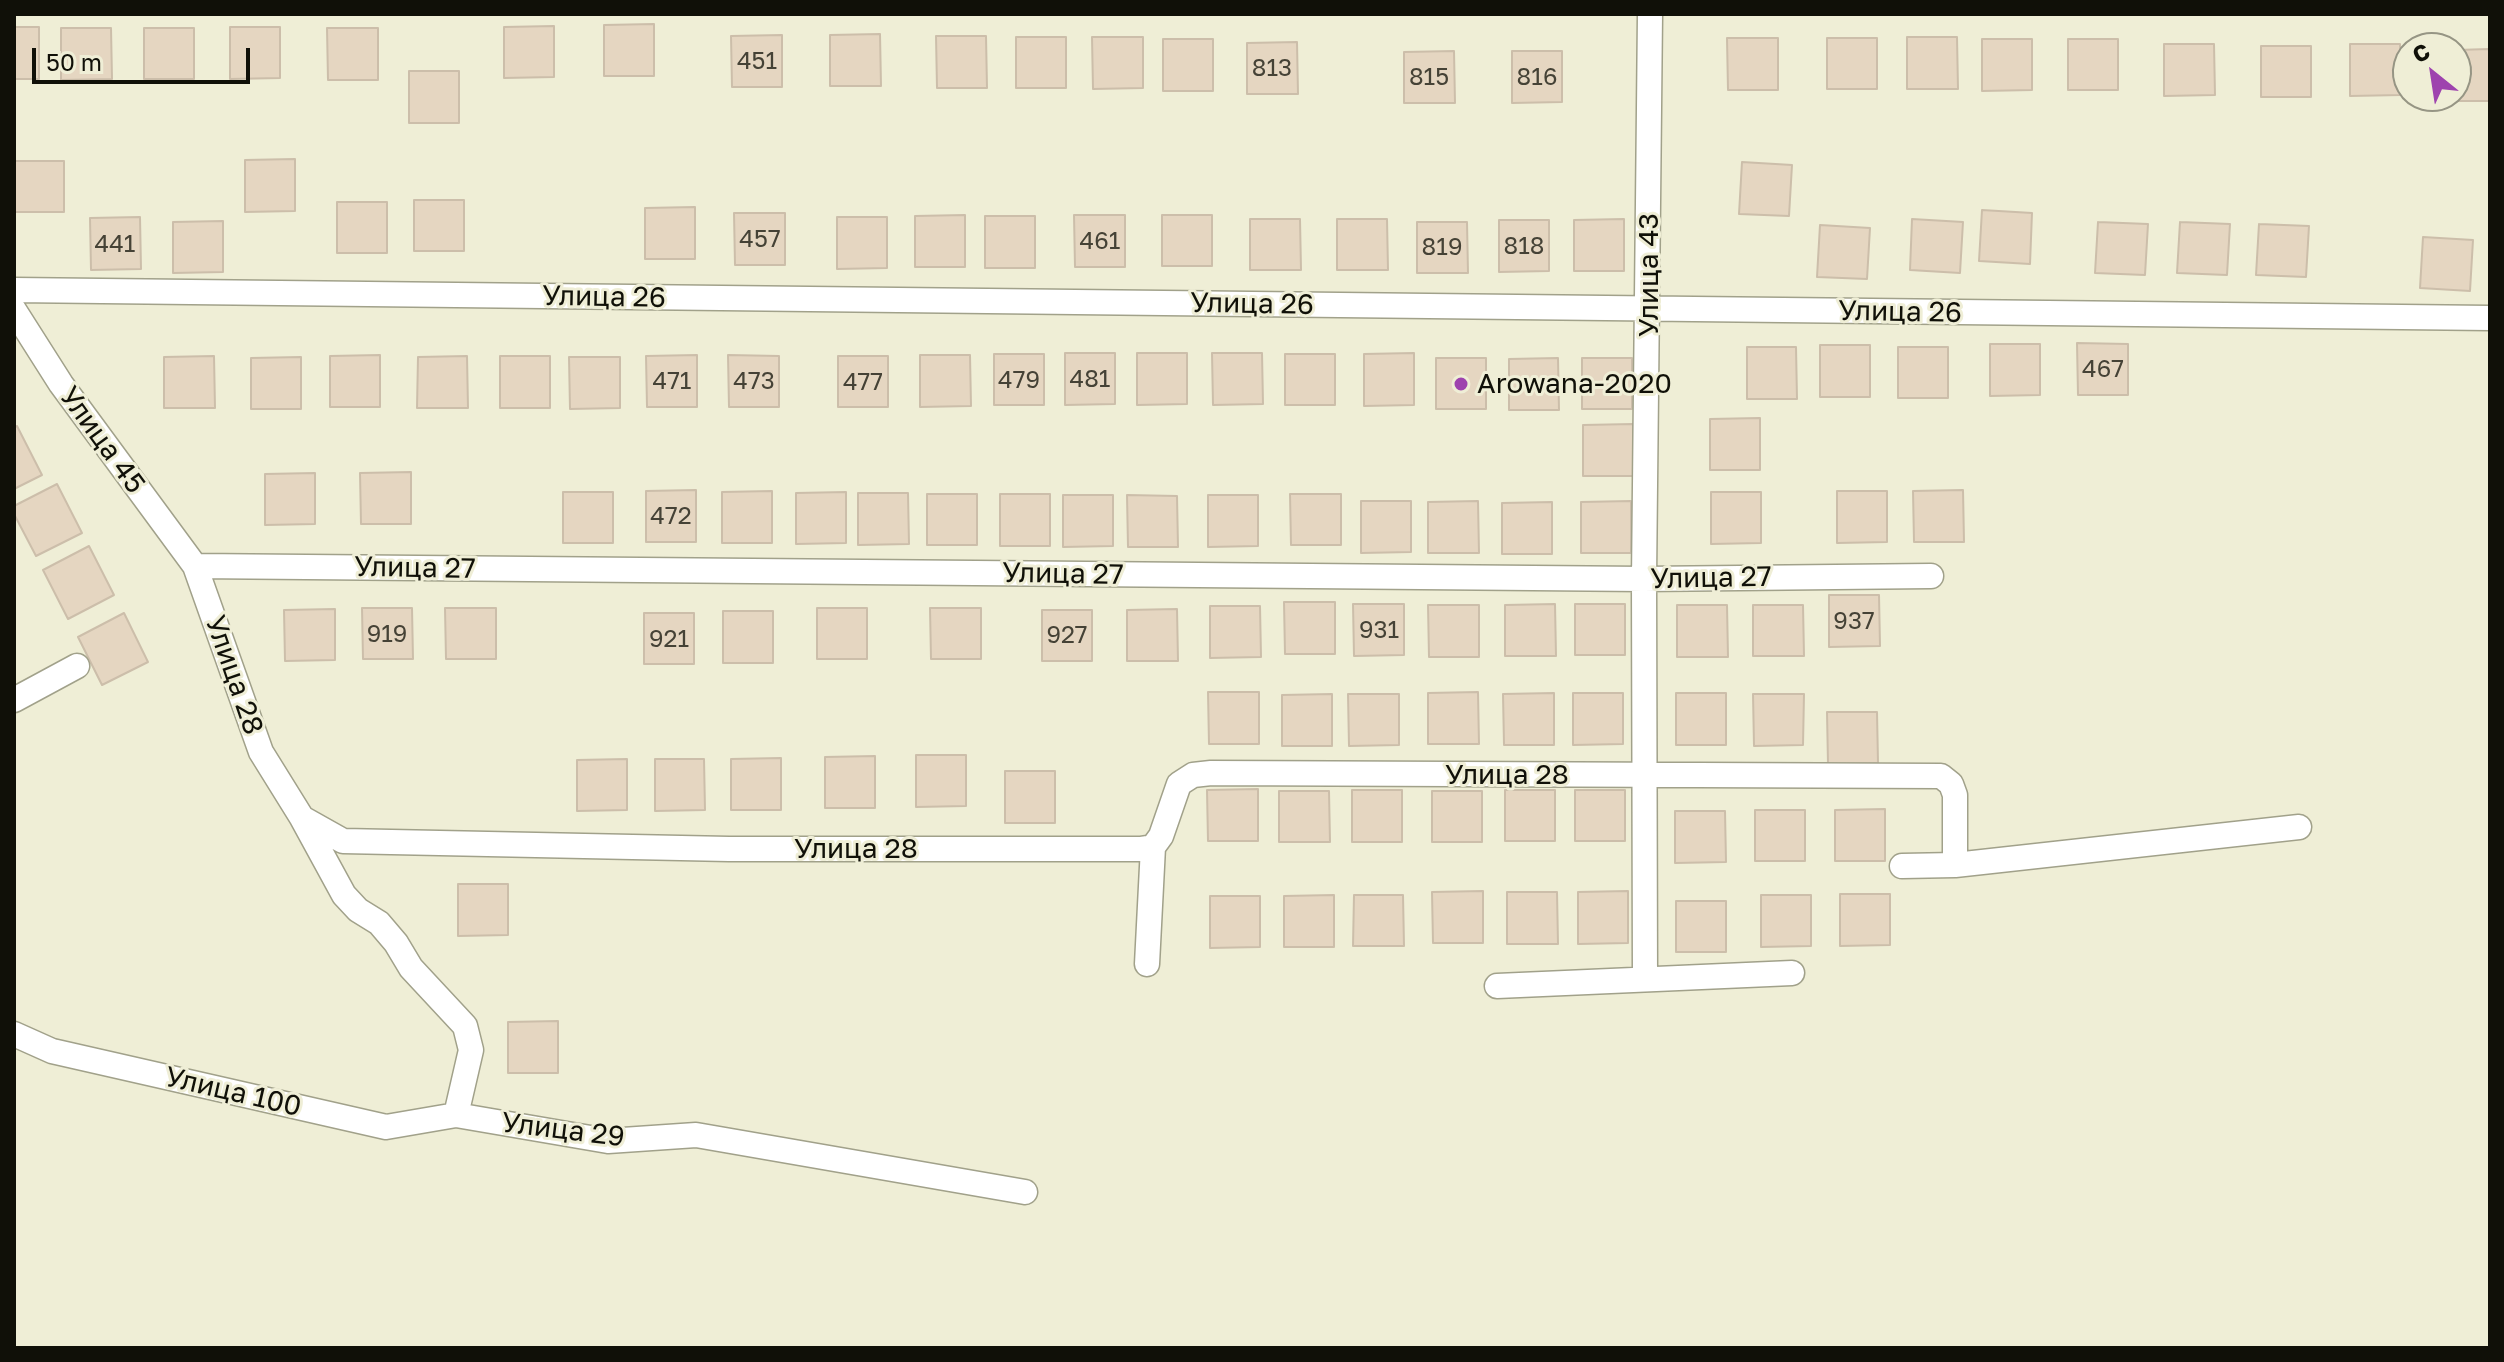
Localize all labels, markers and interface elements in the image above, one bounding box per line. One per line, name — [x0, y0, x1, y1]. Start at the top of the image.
scale bar — [36, 32, 254, 82]
north arrow — [2392, 32, 2472, 112]
text: С — [2407, 37, 2434, 68]
text: 50 m — [46, 47, 102, 76]
house number: 451 — [737, 47, 777, 75]
house number: 813 — [1252, 54, 1292, 82]
house number: 815 — [1409, 63, 1449, 91]
house number: 816 — [1517, 63, 1557, 91]
street label: Улица 43 — [1632, 213, 1666, 337]
house number: 457 — [739, 225, 781, 253]
house number: 461 — [1080, 227, 1120, 255]
house number: 441 — [95, 230, 135, 258]
house number: 818 — [1504, 232, 1544, 260]
house number: 819 — [1422, 233, 1462, 261]
street label: Улица 26 — [542, 279, 666, 315]
street label: Улица 26 — [1190, 286, 1314, 322]
street label: Улица 26 — [1838, 294, 1962, 330]
house number: 467 — [2082, 355, 2124, 383]
house number: 481 — [1070, 365, 1110, 393]
house number: 479 — [998, 366, 1040, 394]
house number: 471 — [653, 367, 691, 395]
house number: 473 — [733, 367, 775, 395]
place label: Arowana-2020 — [1477, 367, 1672, 401]
house number: 477 — [843, 368, 883, 396]
marker: Arowana-2020 — [1452, 375, 1470, 393]
street label: Улица 45 — [52, 380, 152, 500]
house number: 472 — [650, 502, 692, 530]
street label: Улица 27 — [354, 550, 476, 586]
street label: Улица 27 — [1002, 556, 1124, 592]
street label: Улица 27 — [1650, 560, 1772, 596]
house number: 937 — [1833, 607, 1875, 635]
street label: Улица 28 — [198, 611, 270, 739]
house number: 931 — [1359, 616, 1399, 644]
house number: 919 — [367, 620, 407, 648]
house number: 927 — [1046, 621, 1088, 649]
house number: 921 — [649, 625, 689, 653]
street label: Улица 28 — [1445, 758, 1569, 792]
street label: Улица 28 — [794, 832, 918, 866]
street label: Улица 100 — [162, 1060, 304, 1124]
street label: Улица 29 — [500, 1106, 626, 1154]

